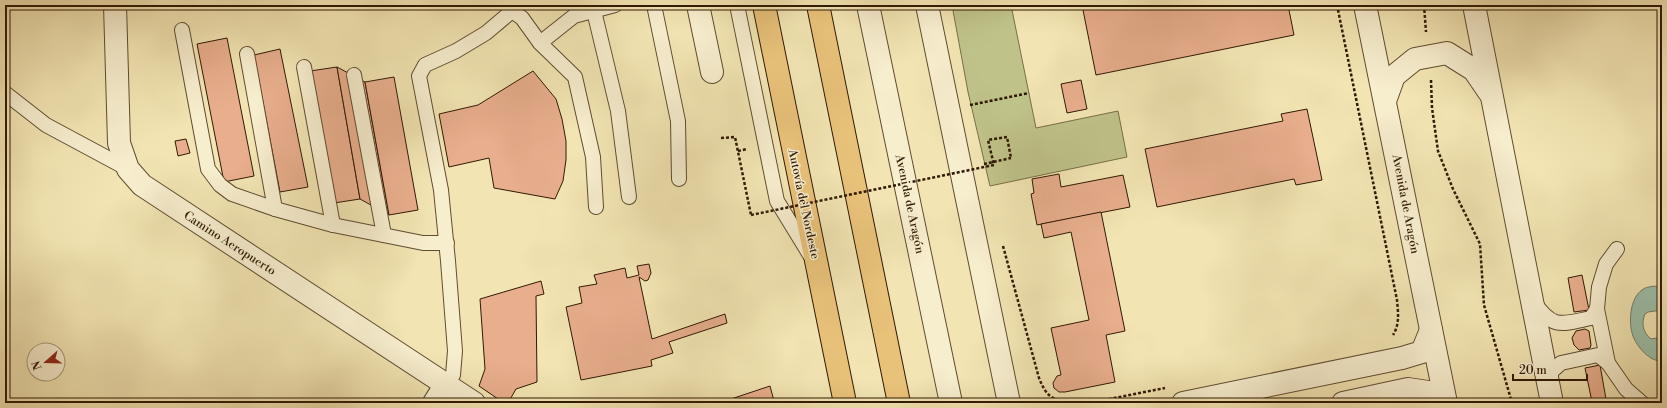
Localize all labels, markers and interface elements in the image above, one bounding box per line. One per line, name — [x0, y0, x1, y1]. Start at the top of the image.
street label: Autovía del Nordeste — [784, 147, 822, 260]
street label: Avenida de Aragón — [891, 152, 927, 255]
street label: Avenida de Aragón — [1388, 152, 1422, 255]
street label: Camino Aeropuerto — [181, 208, 279, 279]
north arrow — [26, 342, 66, 382]
scale bar — [1513, 356, 1587, 382]
text: N — [29, 358, 46, 372]
text: 20 m — [1519, 363, 1547, 378]

